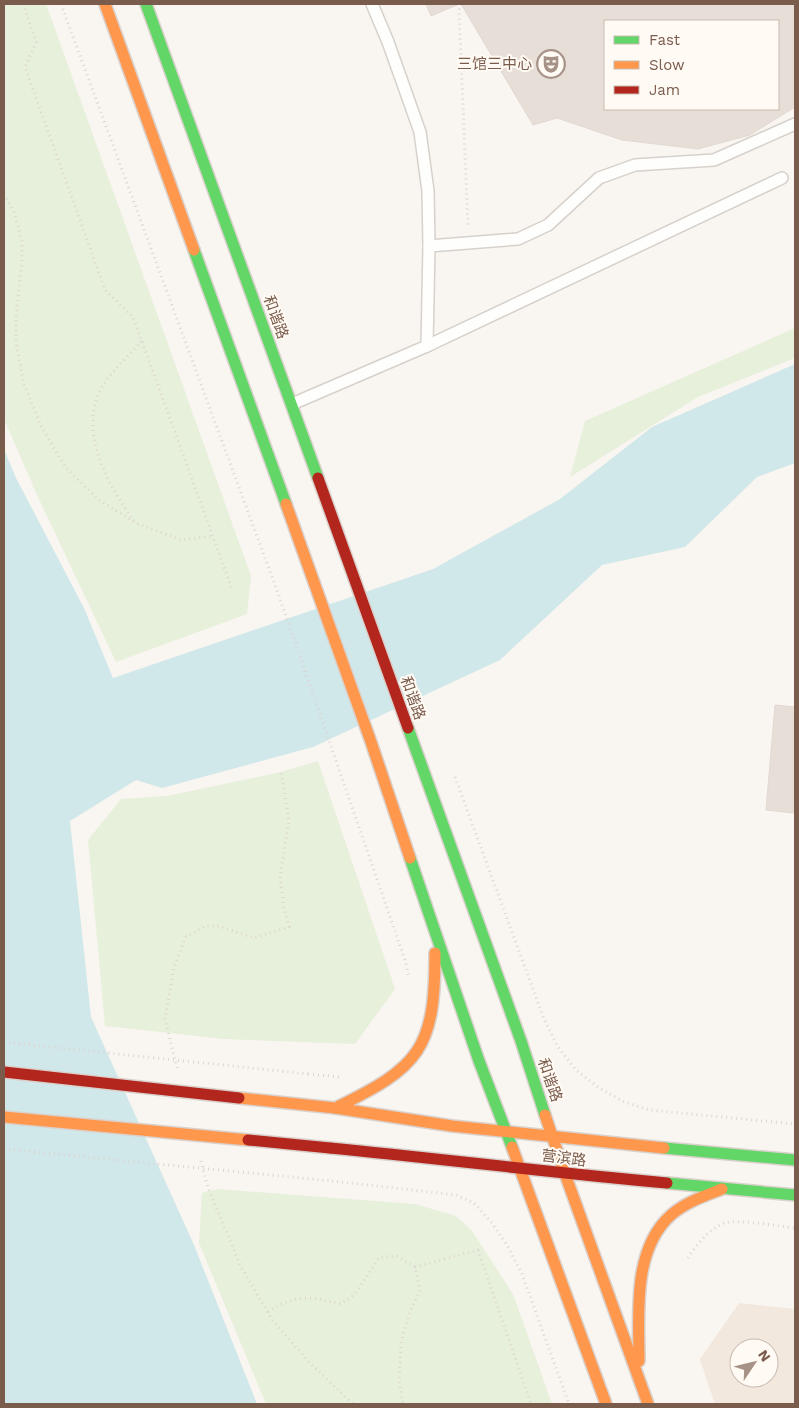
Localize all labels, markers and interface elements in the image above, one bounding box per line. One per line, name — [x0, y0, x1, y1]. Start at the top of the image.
legend — [604, 20, 779, 110]
text: Fast — [649, 31, 681, 49]
theatre icon: 三馆三中心 — [536, 49, 566, 79]
place label: 三馆三中心 — [457, 55, 532, 73]
text: Slow — [649, 56, 685, 74]
text: Jam — [649, 81, 680, 99]
street label: 和谐路 — [260, 293, 292, 341]
street label: 和谐路 — [397, 674, 429, 722]
street label: 和谐路 — [534, 1056, 566, 1104]
street label: 营滨路 — [541, 1146, 587, 1170]
north arrow — [729, 1338, 779, 1388]
text: N — [755, 1347, 774, 1364]

